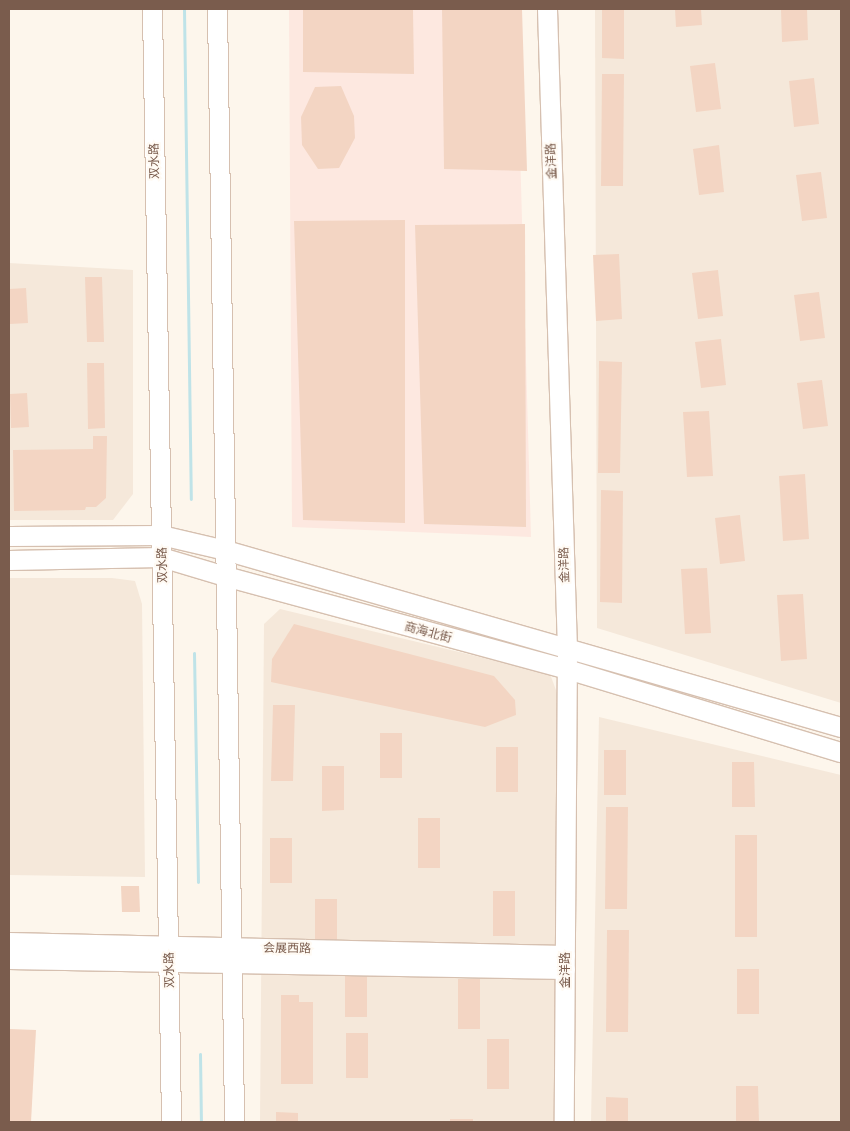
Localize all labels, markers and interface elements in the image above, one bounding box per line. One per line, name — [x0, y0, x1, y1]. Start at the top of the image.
street label: 双水路 — [146, 143, 162, 179]
street label: 金洋路 — [543, 143, 559, 179]
street label: 双水路 — [154, 547, 170, 583]
street label: 金洋路 — [556, 547, 572, 583]
street label: 商海北街 — [403, 619, 453, 645]
street label: 会展西路 — [263, 940, 311, 956]
street label: 双水路 — [161, 952, 177, 988]
street label: 金洋路 — [558, 952, 572, 988]

